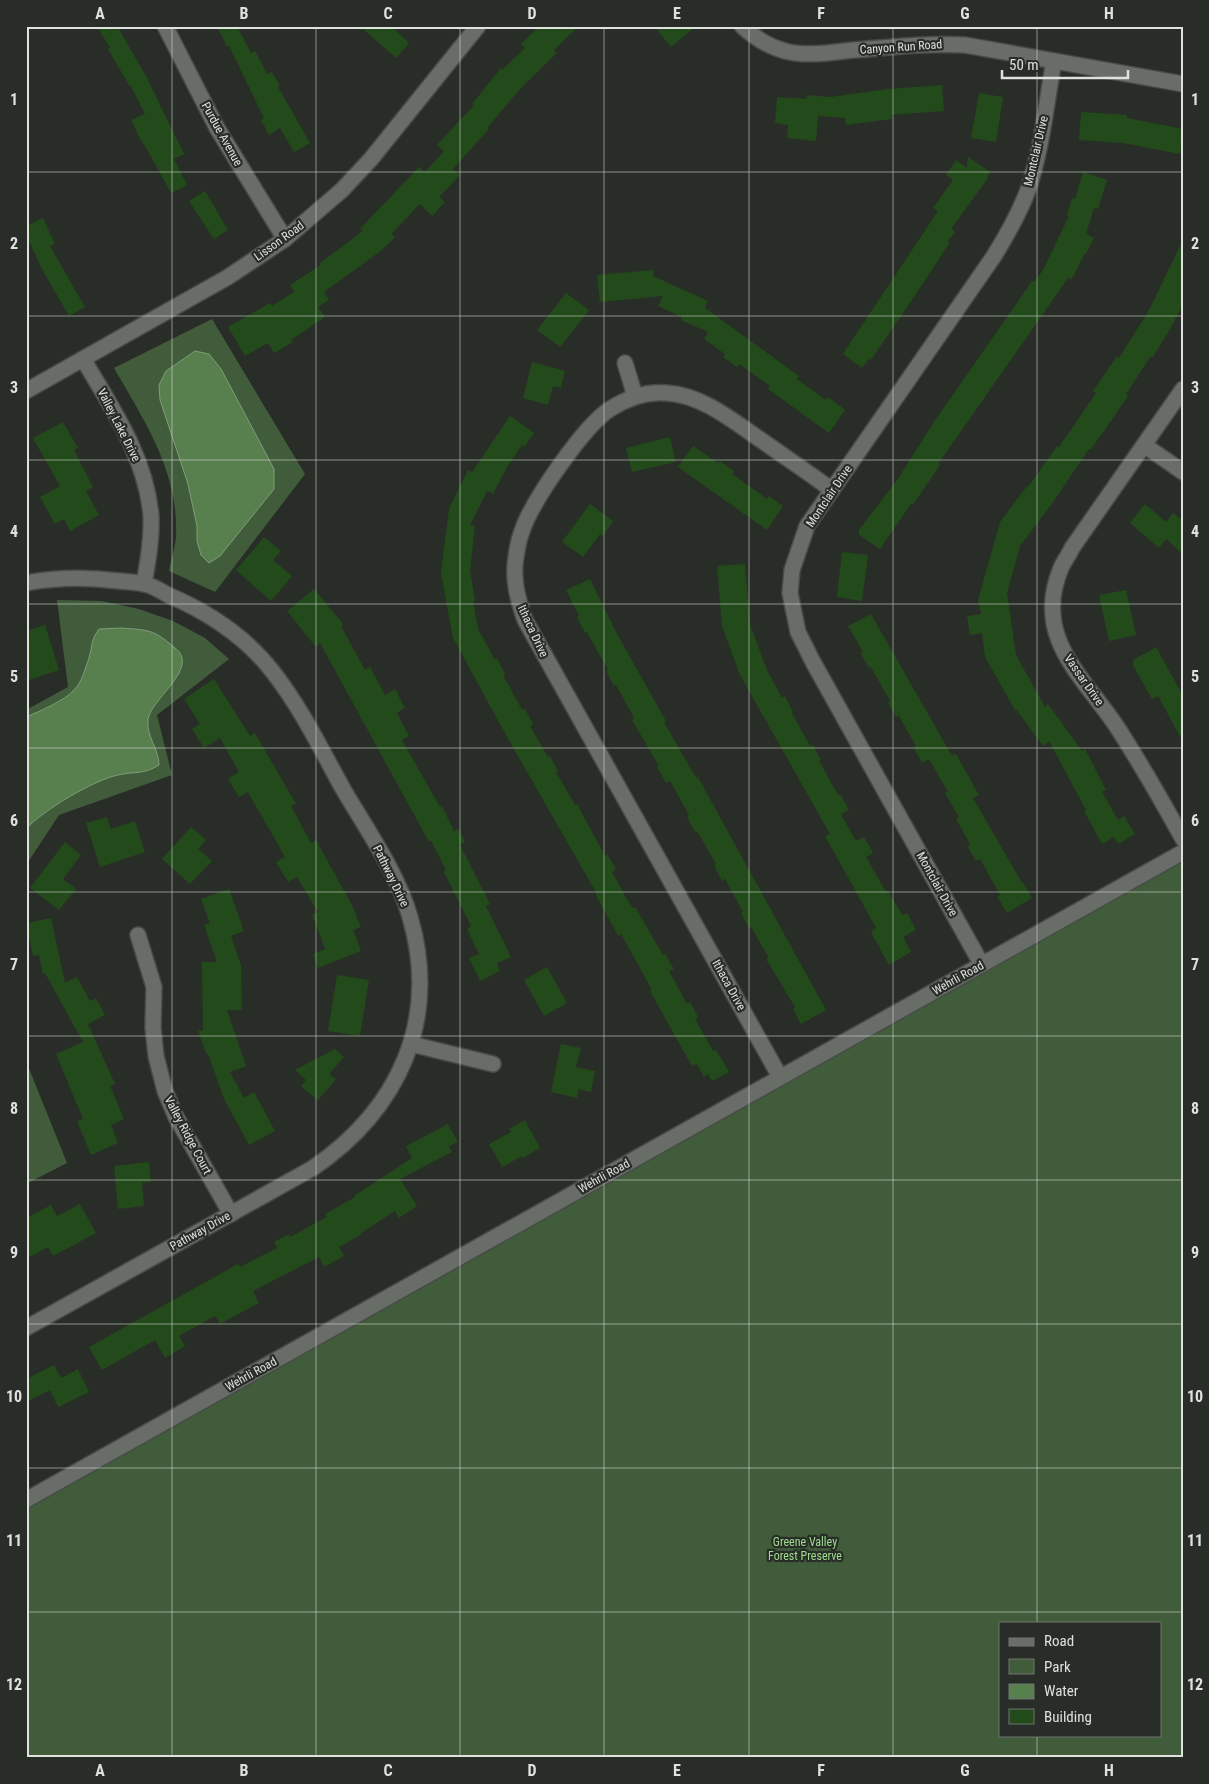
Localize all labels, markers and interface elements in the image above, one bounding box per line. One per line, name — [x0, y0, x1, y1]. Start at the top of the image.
text: A — [95, 4, 105, 23]
text: B — [240, 4, 249, 23]
text: C — [383, 4, 393, 23]
text: D — [527, 4, 537, 23]
text: E — [673, 4, 681, 23]
text: F — [817, 4, 825, 23]
text: G — [960, 4, 970, 23]
text: H — [1104, 4, 1114, 23]
street label: Canyon Run Road — [859, 37, 943, 57]
scale bar — [1002, 48, 1128, 80]
text: 50 m — [1009, 56, 1039, 74]
text: 1 — [10, 90, 18, 109]
text: 1 — [1191, 90, 1199, 109]
street label: Purdue Avenue — [199, 100, 245, 169]
street label: Montclair Drive — [1021, 114, 1051, 187]
street label: Lisson Road — [251, 218, 307, 264]
text: 2 — [10, 234, 18, 253]
text: 2 — [1191, 234, 1199, 253]
text: 3 — [10, 378, 18, 397]
text: 3 — [1191, 378, 1199, 397]
street label: Valley Lake Drive — [95, 386, 144, 464]
street label: Montclair Drive — [803, 462, 855, 530]
text: 4 — [10, 522, 18, 541]
text: 4 — [1191, 522, 1199, 541]
street label: Ithaca Drive — [515, 603, 551, 660]
street label: Vassar Drive — [1061, 652, 1107, 709]
text: 5 — [10, 667, 18, 686]
text: 5 — [1191, 667, 1199, 686]
text: 6 — [10, 811, 18, 830]
text: 6 — [1191, 811, 1199, 830]
street label: Pathway Drive — [370, 843, 412, 909]
street label: Montclair Drive — [914, 849, 961, 919]
text: 7 — [10, 955, 18, 974]
text: 7 — [1191, 955, 1199, 974]
street label: Ithaca Drive — [709, 957, 749, 1013]
street label: Wehrli Road — [930, 958, 986, 998]
street label: Valley Ridge Court — [162, 1094, 215, 1177]
text: 8 — [10, 1099, 18, 1118]
text: 8 — [1191, 1099, 1199, 1118]
street label: Wehrli Road — [576, 1156, 632, 1196]
street label: Pathway Drive — [167, 1208, 233, 1253]
text: 9 — [10, 1243, 18, 1262]
text: 9 — [1191, 1243, 1199, 1262]
street label: Wehrli Road — [223, 1354, 279, 1394]
text: 10 — [6, 1387, 22, 1406]
text: 10 — [1187, 1387, 1203, 1406]
text: 11 — [6, 1531, 22, 1550]
text: 11 — [1187, 1531, 1203, 1550]
park label: Greene Valley Forest Preserve — [768, 1535, 842, 1563]
legend — [999, 1622, 1162, 1736]
text: Road — [1044, 1632, 1074, 1650]
text: Park — [1044, 1658, 1071, 1676]
text: 12 — [6, 1675, 22, 1694]
text: 12 — [1187, 1675, 1203, 1694]
text: Water — [1044, 1682, 1079, 1700]
text: Building — [1044, 1708, 1092, 1726]
text: A — [95, 1761, 105, 1780]
text: B — [240, 1761, 249, 1780]
text: C — [383, 1761, 393, 1780]
text: D — [527, 1761, 537, 1780]
text: E — [673, 1761, 681, 1780]
text: F — [817, 1761, 825, 1780]
text: G — [960, 1761, 970, 1780]
text: H — [1104, 1761, 1114, 1780]

